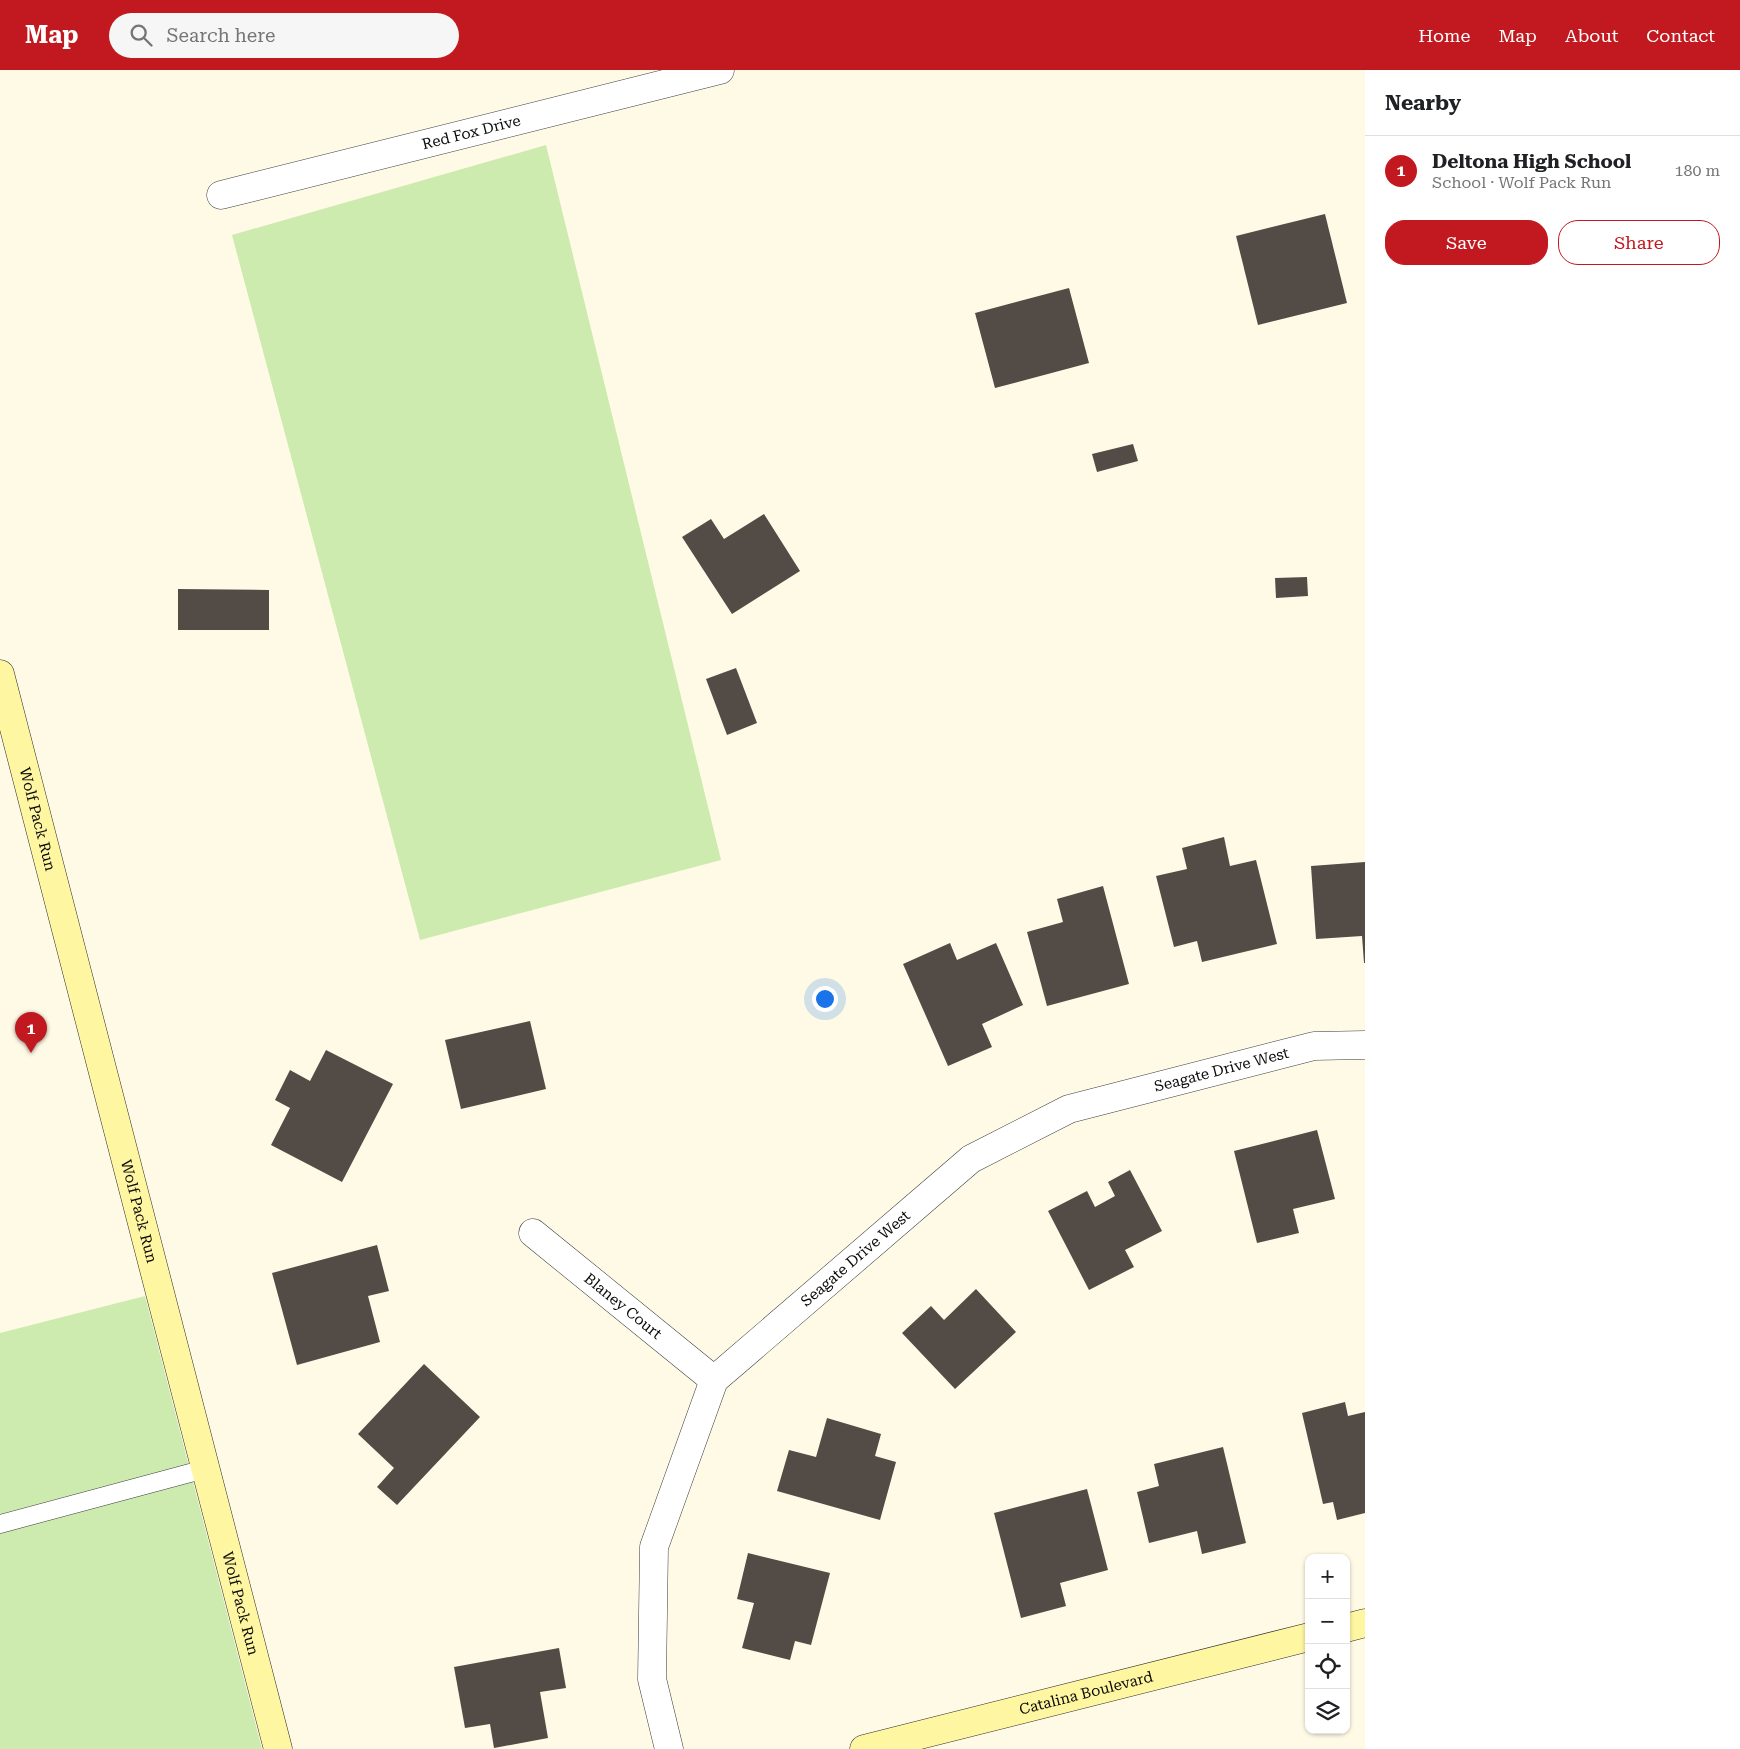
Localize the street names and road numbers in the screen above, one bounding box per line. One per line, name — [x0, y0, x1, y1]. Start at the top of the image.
street label: Red Fox Drive — [420, 111, 522, 153]
street label: Wolf Pack Run — [16, 766, 60, 873]
street label: Seagate Drive West — [1152, 1044, 1291, 1096]
street label: Wolf Pack Run — [117, 1158, 161, 1265]
street label: Seagate Drive West — [797, 1206, 914, 1310]
street label: Blaney Court — [581, 1269, 666, 1343]
street label: Wolf Pack Run — [218, 1550, 262, 1657]
street label: Catalina Boulevard — [1017, 1668, 1155, 1719]

